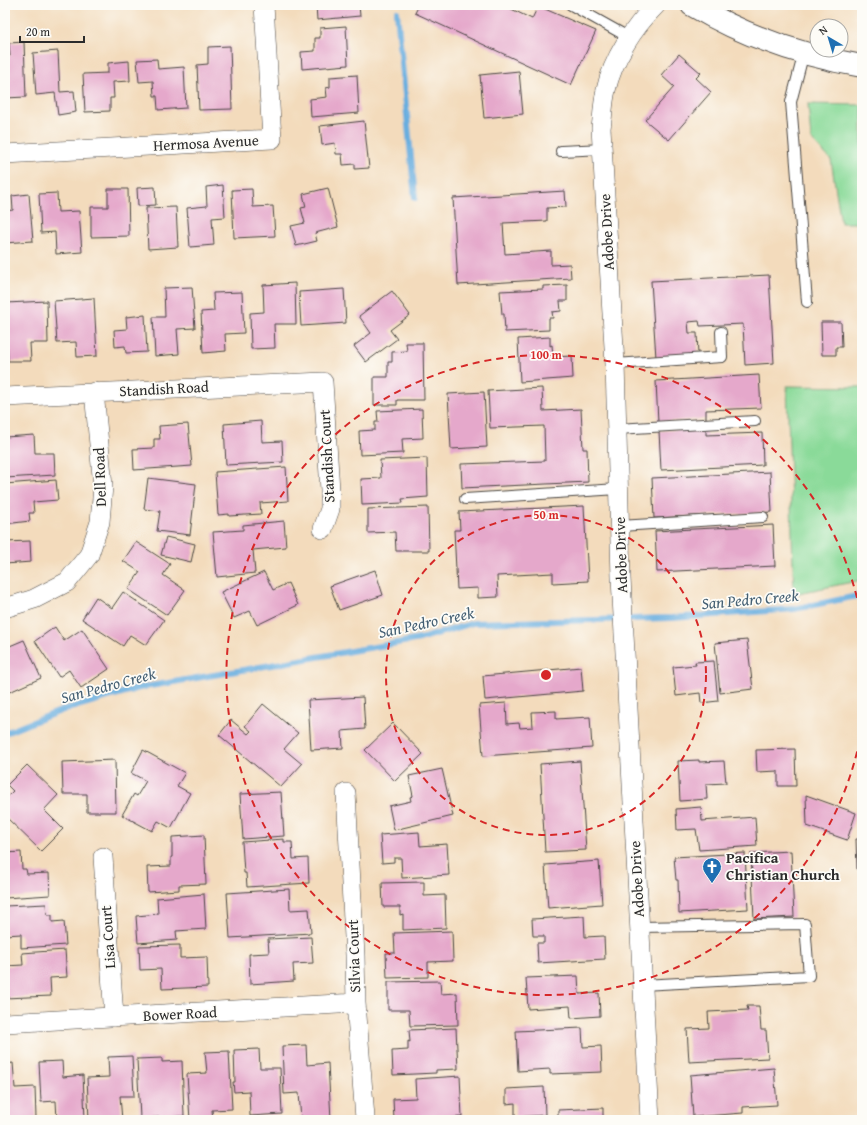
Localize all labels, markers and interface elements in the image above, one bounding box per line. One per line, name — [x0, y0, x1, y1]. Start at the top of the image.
scale bar — [20, 18, 84, 44]
north arrow — [809, 18, 849, 58]
text: N — [815, 21, 831, 39]
text: 20 m — [26, 23, 50, 40]
street label: Hermosa Avenue — [153, 129, 259, 156]
street label: Adobe Drive — [594, 193, 619, 271]
text: 100 m — [530, 346, 563, 363]
street label: Standish Road — [119, 376, 209, 401]
street label: Standish Court — [314, 408, 339, 503]
street label: Dell Road — [88, 447, 111, 507]
text: 50 m — [533, 506, 559, 523]
street label: Adobe Drive — [609, 516, 632, 594]
water label: San Pedro Creek — [700, 583, 800, 615]
water label: San Pedro Creek — [376, 600, 477, 644]
water label: San Pedro Creek — [58, 661, 159, 709]
centre of rings — [539, 668, 553, 682]
street label: Adobe Drive — [624, 840, 649, 918]
place label: Pacifica Christian Church — [726, 847, 840, 885]
church icon: Pacifica Christian Church — [701, 856, 723, 884]
street label: Lisa Court — [95, 904, 120, 969]
street label: Silvia Court — [342, 918, 365, 993]
street label: Bower Road — [142, 1001, 218, 1026]

